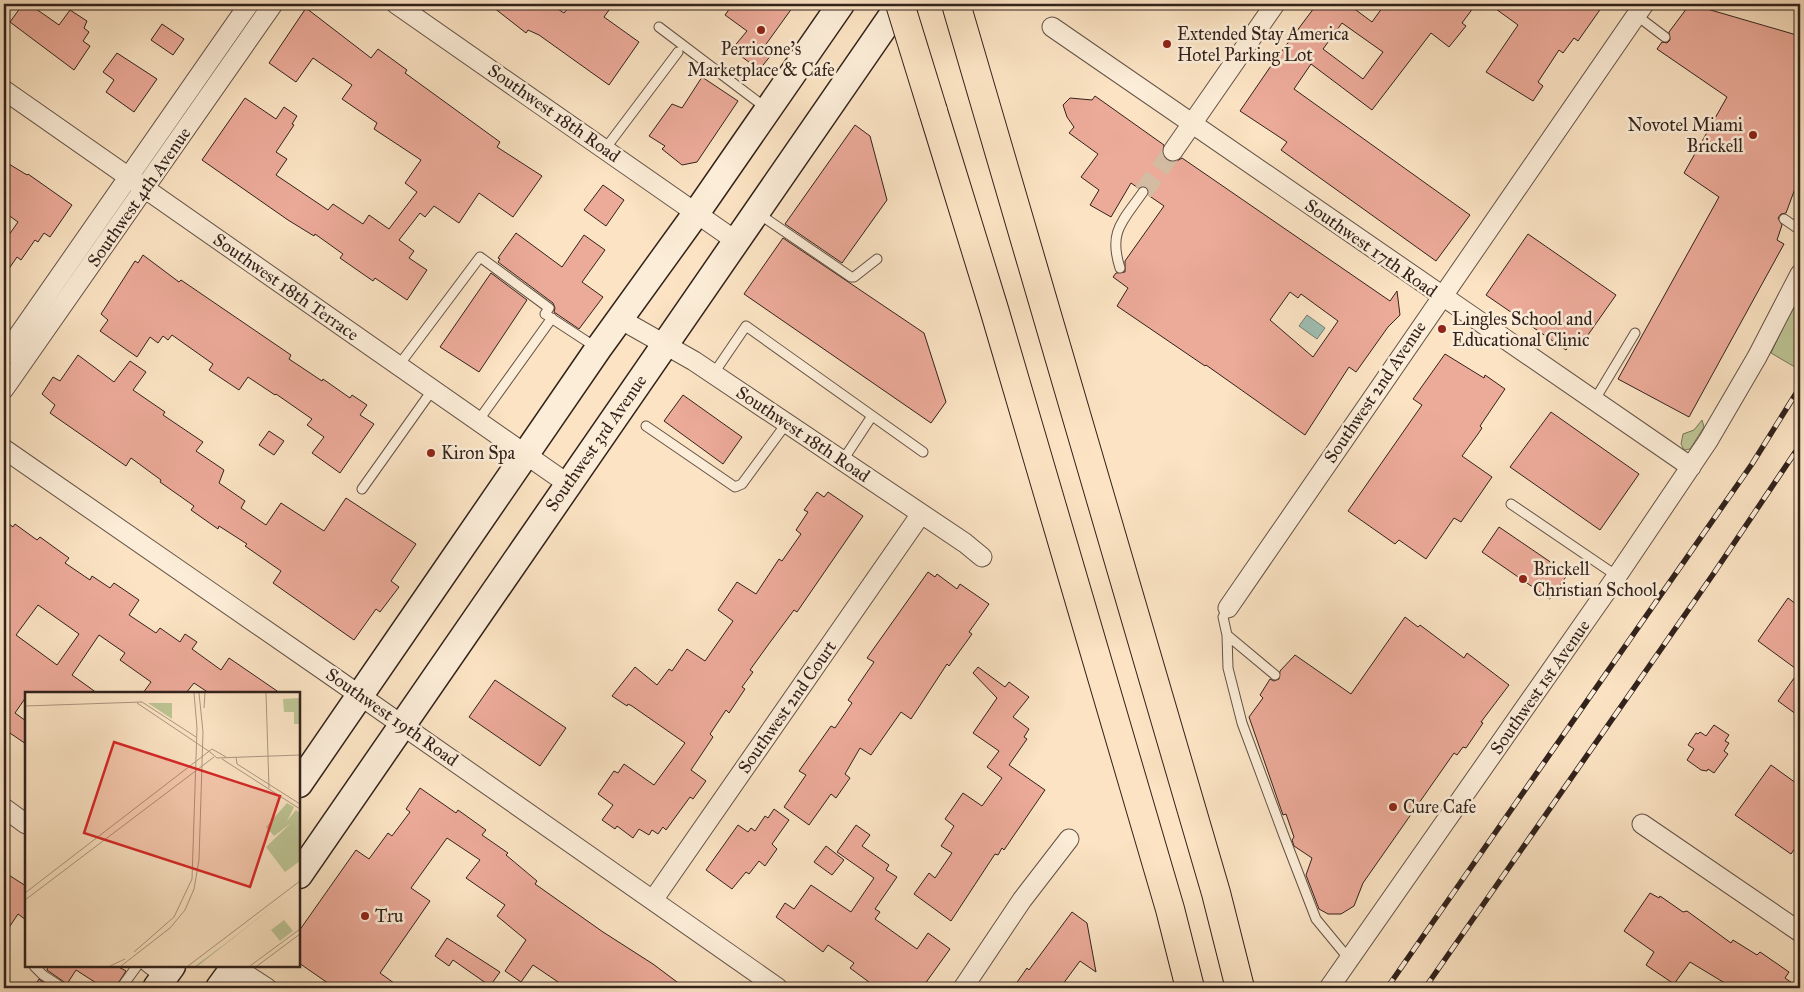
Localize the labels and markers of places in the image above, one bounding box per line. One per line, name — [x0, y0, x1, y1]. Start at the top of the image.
place label: Extended Stay America Hotel Parking Lot — [1177, 23, 1349, 67]
marker: Perricone's Marketplace & Cafe — [755, 24, 767, 36]
place label: Perricone's Marketplace & Cafe — [687, 38, 835, 81]
marker: Extended Stay America Hotel Parking Lot — [1161, 38, 1173, 50]
place label: Novotel Miami Brickell — [1627, 114, 1743, 157]
marker: Novotel Miami Brickell — [1747, 129, 1759, 141]
place label: Lingles School and Educational Clinic — [1452, 308, 1592, 351]
marker: Lingles School and Educational Clinic — [1436, 323, 1448, 335]
place label: Kiron Spa — [441, 442, 516, 464]
marker: Kiron Spa — [425, 447, 437, 459]
place label: Brickell Christian School — [1533, 558, 1657, 601]
marker: Brickell Christian School — [1517, 573, 1529, 585]
place label: Cure Cafe — [1403, 796, 1476, 818]
marker: Cure Cafe — [1387, 801, 1399, 813]
place label: Tru — [375, 905, 404, 927]
marker: Tru — [359, 910, 371, 922]

